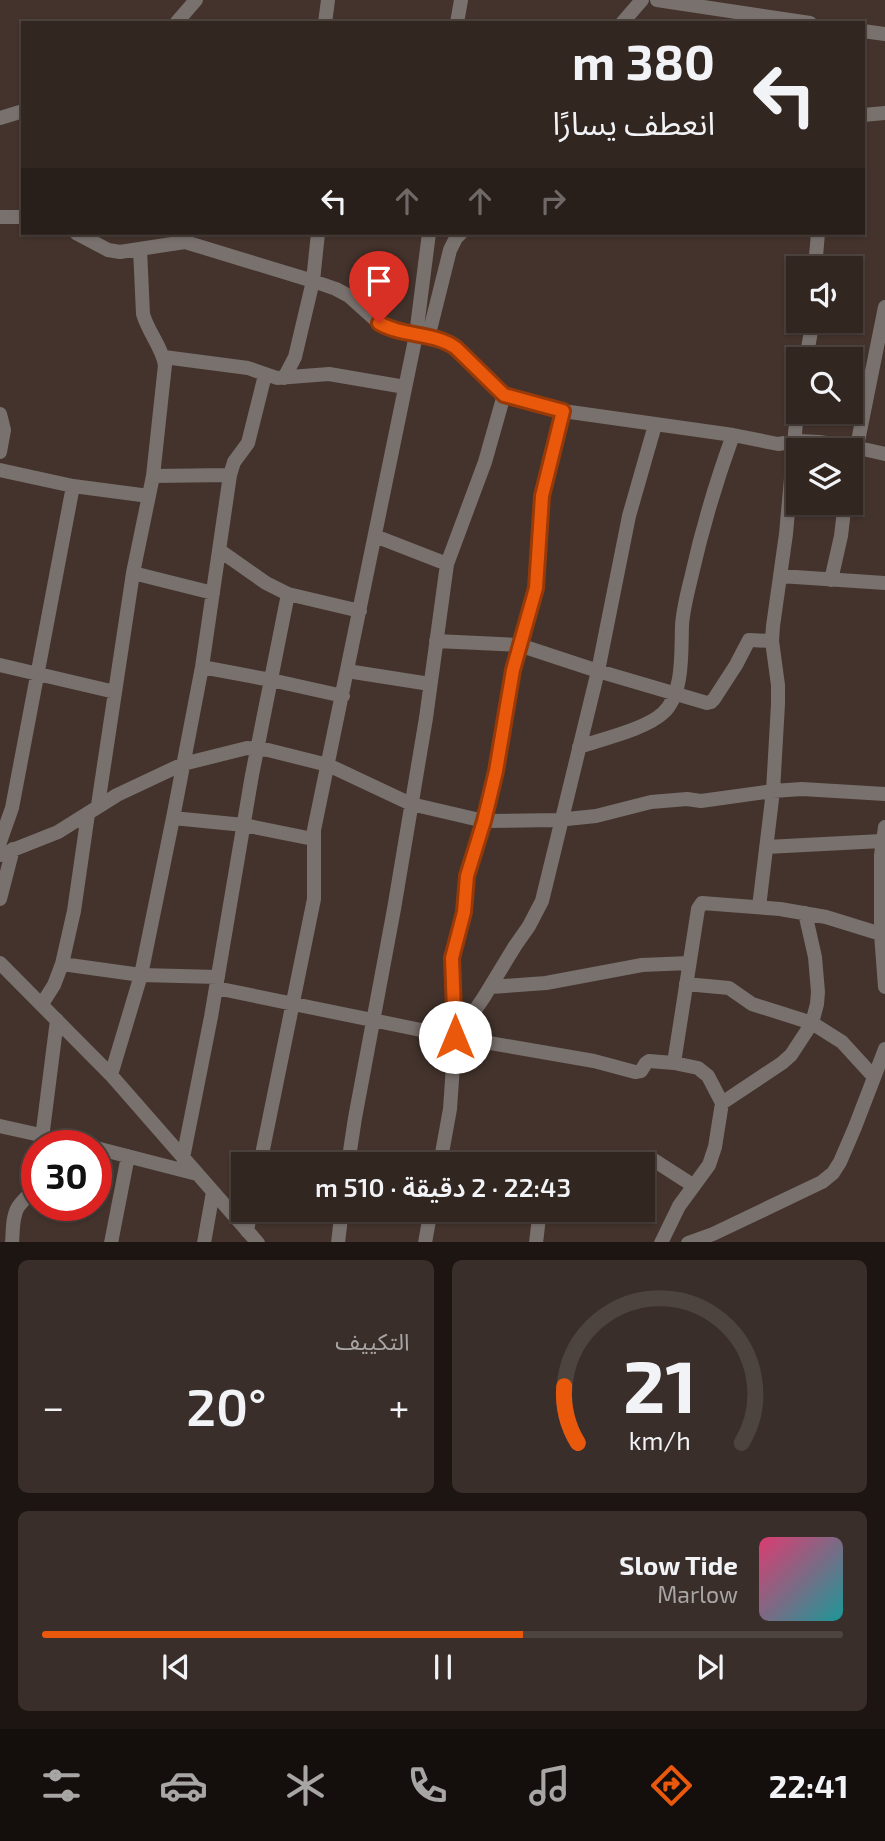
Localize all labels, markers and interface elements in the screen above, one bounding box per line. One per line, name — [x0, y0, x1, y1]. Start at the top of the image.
text: 380 m — [572, 31, 715, 90]
icon: left — [739, 49, 830, 140]
text: انعطف يسارًا — [552, 103, 715, 141]
icon: left — [315, 182, 353, 220]
icon: ahead — [388, 182, 426, 220]
icon: ahead — [461, 182, 499, 220]
icon: right — [534, 182, 572, 220]
pin — [349, 251, 409, 323]
map controls — [786, 256, 863, 515]
button: sound — [786, 256, 863, 333]
icon: arrive — [360, 262, 398, 300]
button: search — [786, 347, 863, 424]
button: layers — [786, 438, 863, 515]
position arrow — [418, 1000, 492, 1074]
speed limit sign: 30 — [21, 1130, 112, 1221]
text: 22:43 · 2 دقيقة · 510 m — [315, 1171, 571, 1202]
text: التكييف — [335, 1327, 410, 1355]
text: 21 — [622, 1340, 696, 1428]
text: 20° — [186, 1374, 267, 1436]
text: − — [42, 1383, 64, 1429]
text: + — [389, 1383, 409, 1429]
text: km/h — [628, 1424, 690, 1454]
text: Slow Tide — [619, 1549, 738, 1580]
text: Marlow — [657, 1580, 738, 1608]
icon: previous — [157, 1648, 195, 1686]
icon: pause — [424, 1648, 462, 1686]
icon: next — [691, 1648, 729, 1686]
icon: filters — [37, 1761, 86, 1810]
icon: car — [159, 1761, 208, 1810]
icon: climate — [281, 1761, 330, 1810]
icon: phone — [403, 1761, 452, 1810]
icon: music — [525, 1761, 574, 1810]
icon: directions — [647, 1761, 696, 1810]
text: 22:41 — [769, 1766, 848, 1804]

